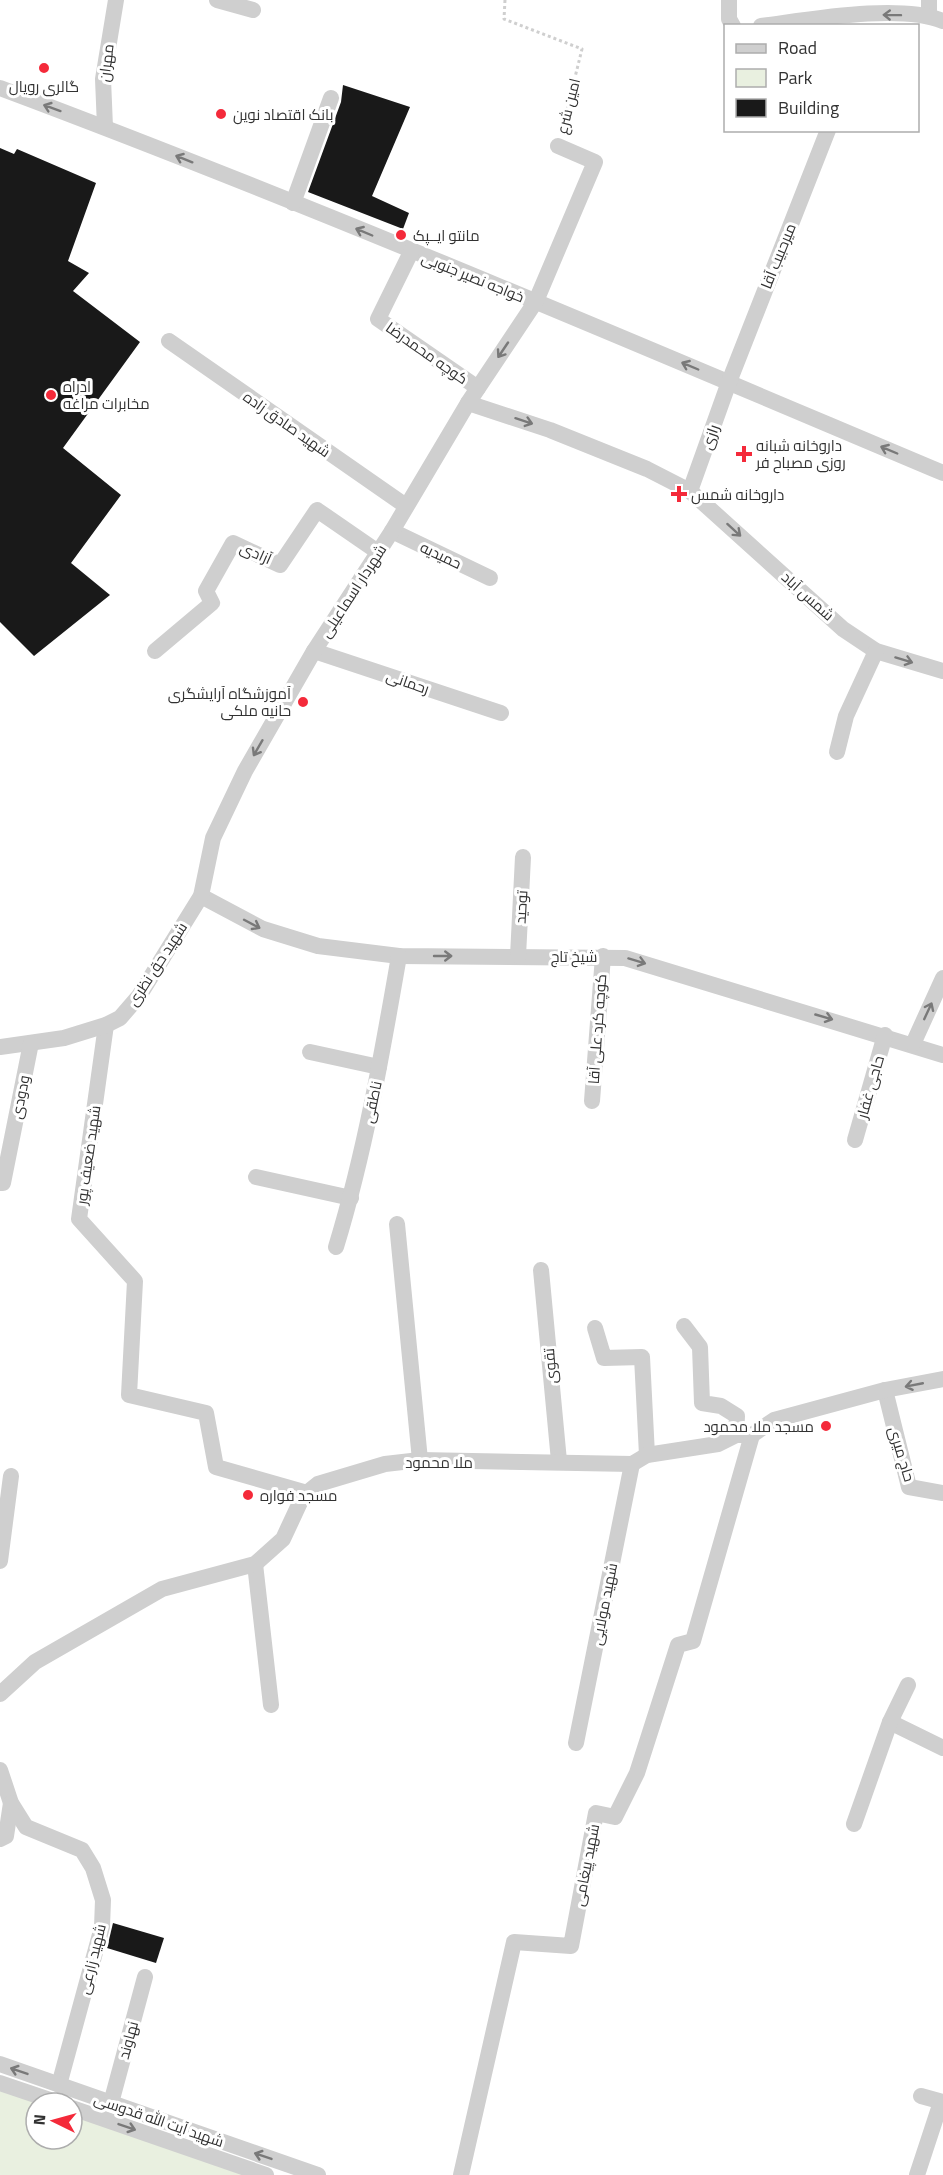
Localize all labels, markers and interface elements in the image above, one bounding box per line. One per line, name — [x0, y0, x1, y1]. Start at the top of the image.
one-way arrow — [882, 9, 902, 20]
legend — [724, 24, 919, 132]
text: Road — [778, 34, 817, 61]
street label: مهران — [92, 43, 120, 83]
marker: گالری رویال — [37, 61, 51, 75]
text: Park — [778, 64, 813, 91]
place label: گالری رویال — [9, 75, 79, 98]
street label: امین شرع — [550, 76, 586, 136]
text: Building — [778, 94, 839, 121]
one-way arrow — [44, 102, 62, 113]
place label: بانک اقتصاد نوین — [233, 103, 333, 126]
marker: بانک اقتصاد نوین — [214, 107, 228, 121]
one-way arrow — [175, 153, 193, 164]
street label: میرحبیب آقا — [754, 220, 802, 292]
place label: مانتو ایــپک — [413, 224, 480, 247]
one-way arrow — [356, 226, 374, 237]
marker: مانتو ایــپک — [394, 228, 408, 242]
street label: خواجه نصیر جنوبی — [418, 246, 528, 308]
street label: کوچه محمدرضا — [381, 316, 473, 390]
one-way arrow — [497, 341, 509, 358]
one-way arrow — [681, 360, 700, 371]
place label: ادراه مخابرات مراغه — [63, 375, 150, 415]
street label: شهید صادق زاده — [239, 385, 335, 463]
marker: ادراه مخابرات مراغه — [44, 388, 58, 402]
one-way arrow — [514, 417, 533, 428]
street label: رازی — [695, 421, 725, 453]
place label: داروخانه شبانه روزی مصباح فر — [755, 434, 846, 474]
one-way arrow — [880, 444, 899, 455]
marker: داروخانه شبانه روزی مصباح فر — [737, 447, 751, 461]
place label: داروخانه شمس — [691, 483, 784, 506]
marker: داروخانه شمس — [672, 487, 686, 501]
one-way arrow — [726, 523, 741, 537]
street label: حمیدیه — [416, 535, 466, 575]
street label: آزادی — [236, 536, 276, 570]
street label: شهردار اسماعیلی — [314, 540, 392, 642]
street label: شمس آباد — [776, 566, 840, 626]
one-way arrow — [894, 655, 913, 666]
street label: رحمانی — [383, 664, 433, 700]
place label: آموزشگاه آرایشگری حانیه ملکی — [168, 682, 291, 722]
marker: آموزشگاه آرایشگری حانیه ملکی — [296, 695, 310, 709]
one-way arrow — [252, 739, 264, 756]
street label: توحید — [509, 890, 533, 924]
street label: شهید حق نظری — [121, 917, 193, 1011]
one-way arrow — [243, 919, 261, 930]
street label: شیخ تاج — [551, 945, 597, 968]
one-way arrow — [432, 950, 452, 962]
one-way arrow — [627, 956, 646, 967]
street label: کوچه کرد علی آقا — [582, 973, 612, 1085]
one-way arrow — [922, 1002, 934, 1020]
one-way arrow — [814, 1012, 833, 1023]
street label: حاجی غفار — [850, 1053, 890, 1122]
street label: ودودی — [4, 1073, 36, 1121]
street label: ناطقی — [356, 1079, 388, 1125]
street label: شهید ضعیف پور — [70, 1104, 106, 1207]
street label: تقوی — [537, 1347, 563, 1385]
one-way arrow — [905, 1380, 924, 1391]
place label: مسجد ملا محمود — [703, 1415, 814, 1438]
marker: مسجد ملا محمود — [819, 1419, 833, 1433]
street label: حاج میری — [883, 1424, 921, 1484]
street label: ملا محمود — [405, 1451, 473, 1474]
place label: مسجد فواره — [260, 1484, 337, 1507]
marker: مسجد فواره — [241, 1488, 255, 1502]
street label: شهید مولایی — [585, 1561, 623, 1647]
street label: شهید پیغامی — [567, 1822, 605, 1908]
street label: شهید زارعی — [72, 1921, 112, 1997]
street label: نهاوند — [112, 2018, 144, 2062]
one-way arrow — [10, 2065, 29, 2076]
street label: شهید آیت الله قدوسی — [91, 2087, 227, 2153]
north arrow — [24, 2091, 84, 2151]
text: N — [27, 2113, 51, 2126]
one-way arrow — [117, 2122, 136, 2133]
one-way arrow — [254, 2149, 273, 2160]

